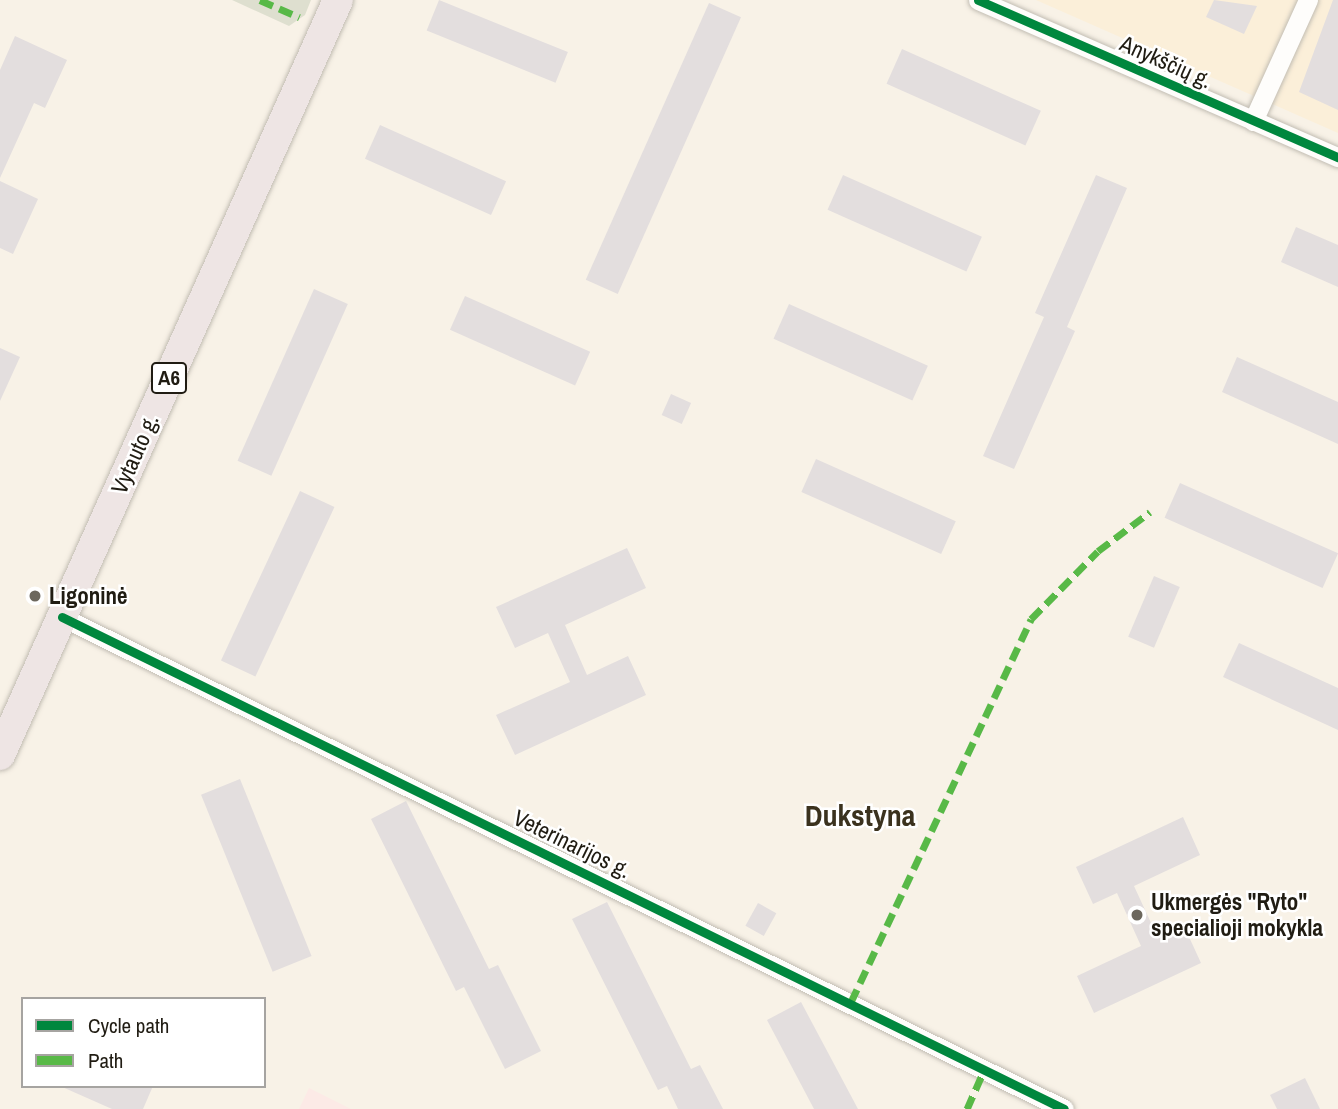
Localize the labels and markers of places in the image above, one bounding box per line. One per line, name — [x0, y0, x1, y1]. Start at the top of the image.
place label: Ligoninė — [49, 582, 128, 610]
marker: Ligoninė — [27, 588, 43, 604]
place label: Ukmergės "Ryto" specialioji mokykla — [1151, 888, 1323, 942]
marker: Ukmergės "Ryto" specialioji mokykla — [1129, 907, 1145, 923]

